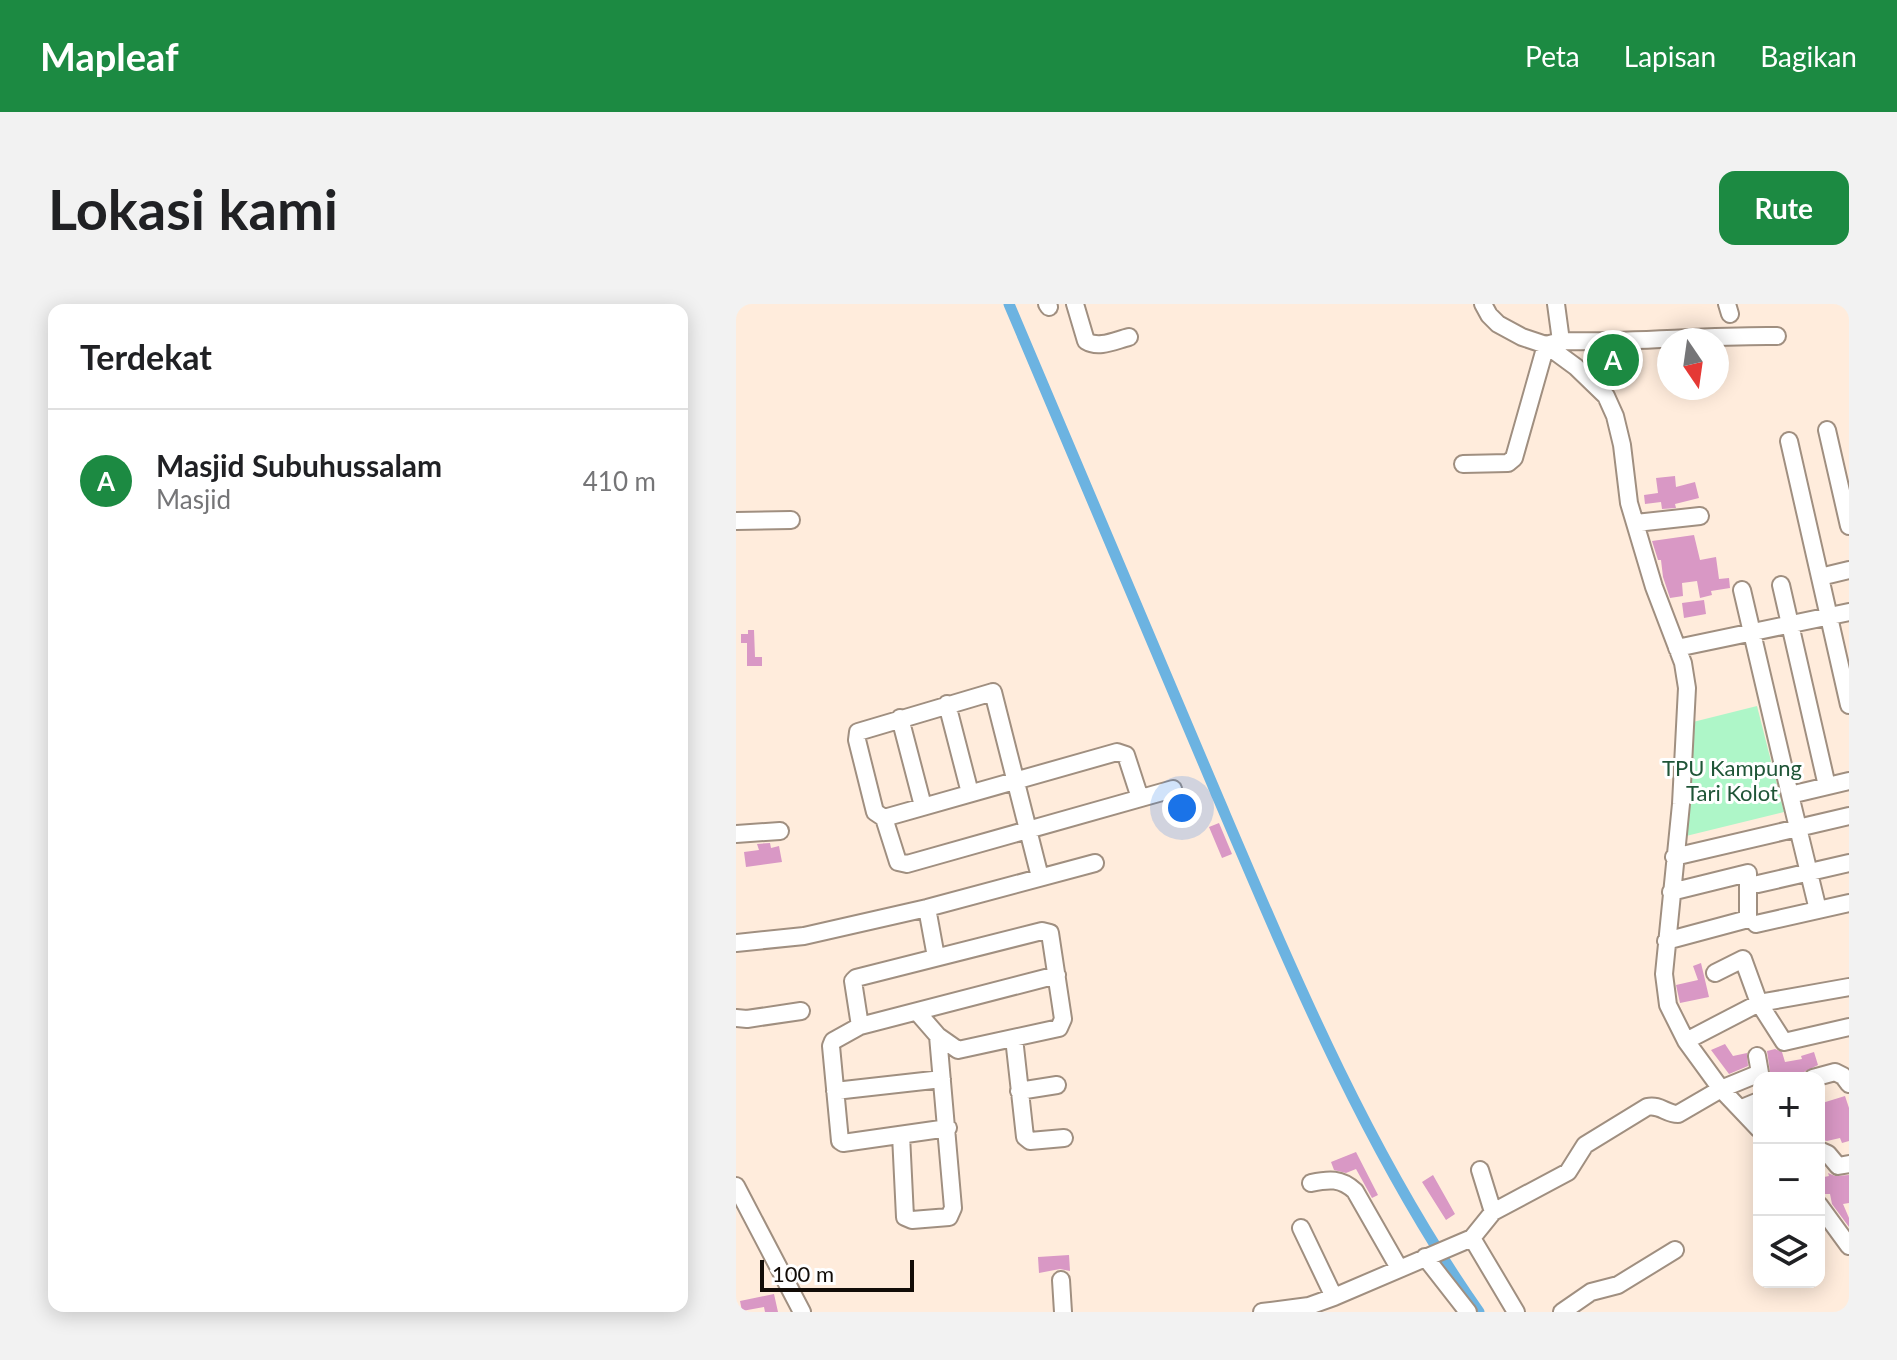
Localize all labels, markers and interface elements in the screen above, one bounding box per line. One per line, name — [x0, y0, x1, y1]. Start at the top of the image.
text: Mapleaf — [40, 33, 179, 79]
text: Peta — [1525, 39, 1580, 73]
text: Lapisan — [1624, 39, 1716, 73]
text: Bagikan — [1760, 39, 1857, 73]
button: Rute — [1719, 171, 1849, 245]
text: Lokasi kami — [48, 175, 338, 242]
north arrow — [1657, 328, 1729, 400]
pin: A — [1587, 330, 1639, 390]
text: Terdekat — [80, 336, 212, 377]
text: Masjid Subuhussalam — [156, 447, 442, 483]
text: A — [97, 465, 115, 497]
text: 410 m — [583, 465, 656, 497]
text: Masjid — [156, 483, 231, 515]
park label: TPU Kampung Tari Kolot — [1662, 754, 1802, 806]
your location — [1162, 788, 1202, 828]
map controls — [1753, 1072, 1825, 1288]
button: + — [1753, 1072, 1825, 1144]
button: − — [1753, 1144, 1825, 1216]
button: layers — [1753, 1216, 1825, 1288]
scale bar — [760, 1256, 914, 1292]
text: 100 m — [772, 1260, 834, 1287]

